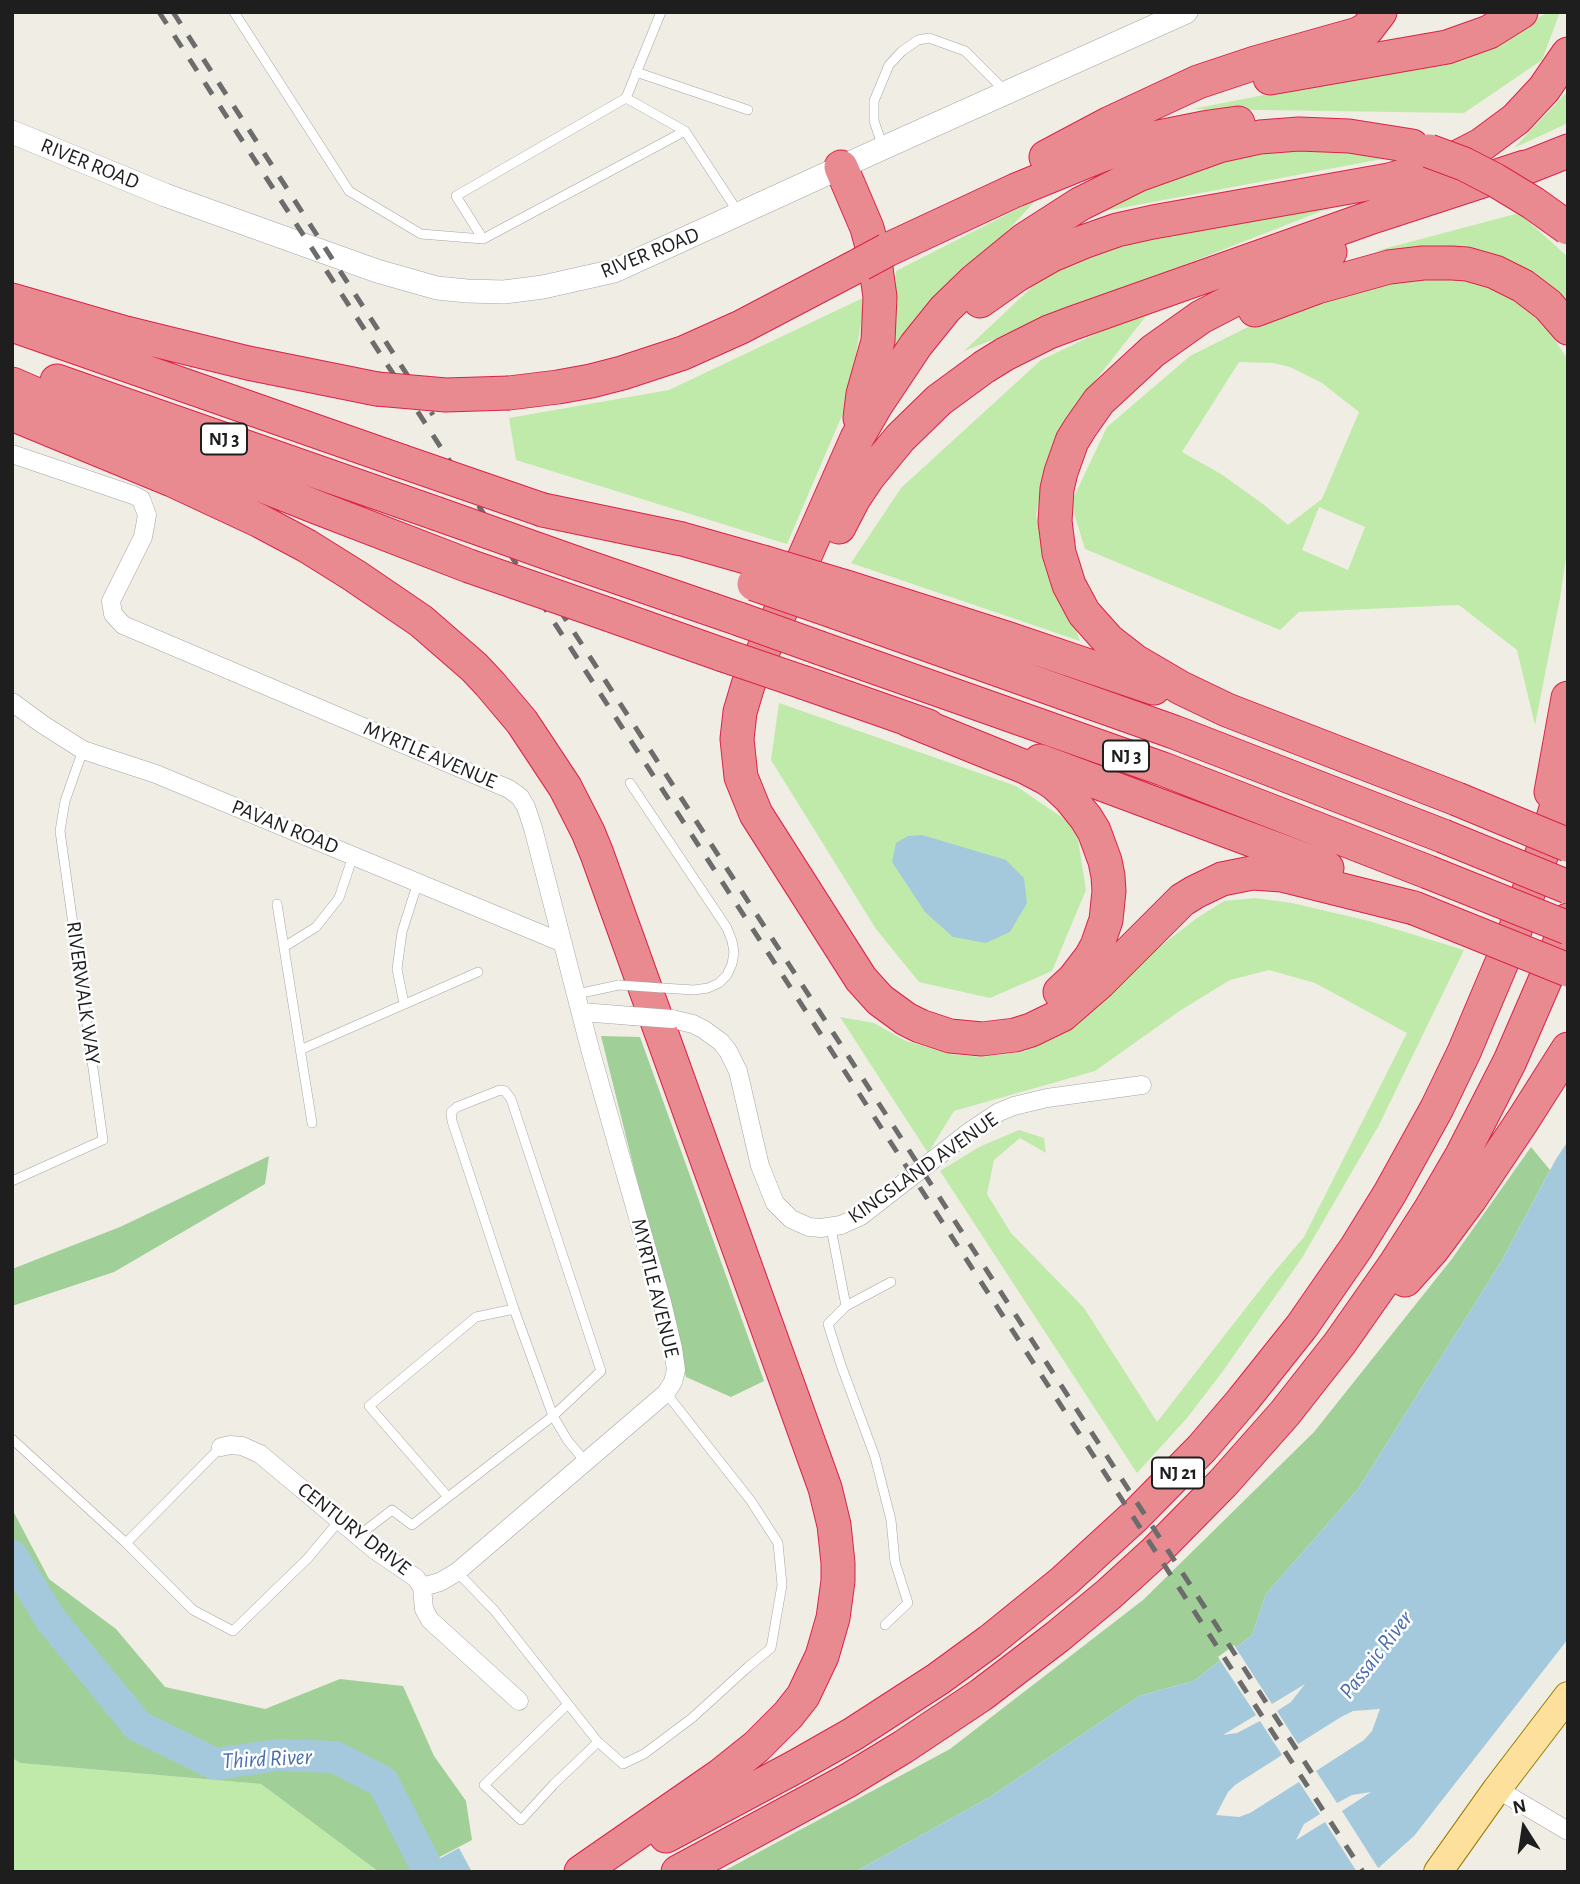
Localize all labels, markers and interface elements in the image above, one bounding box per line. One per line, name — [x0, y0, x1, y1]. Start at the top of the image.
street label: RIVER ROAD — [37, 133, 143, 195]
street label: RIVER ROAD — [597, 222, 703, 284]
road number: NJ 3 — [201, 424, 247, 454]
street label: MYRTLE AVENUE — [360, 716, 500, 794]
road number: NJ 3 — [1103, 740, 1149, 772]
street label: PAVAN ROAD — [228, 794, 342, 860]
street label: RIVERWALK WAY — [60, 920, 106, 1066]
street label: KINGSLAND AVENUE — [843, 1107, 1003, 1229]
street label: MYRTLE AVENUE — [626, 1216, 684, 1360]
road number: NJ 21 — [1152, 1457, 1204, 1488]
street label: CENTURY DRIVE — [292, 1477, 416, 1581]
water label: Passaic River — [1333, 1606, 1419, 1704]
water label: Third River — [221, 1743, 313, 1775]
north arrow — [1489, 1793, 1559, 1863]
text: N — [1511, 1796, 1528, 1818]

